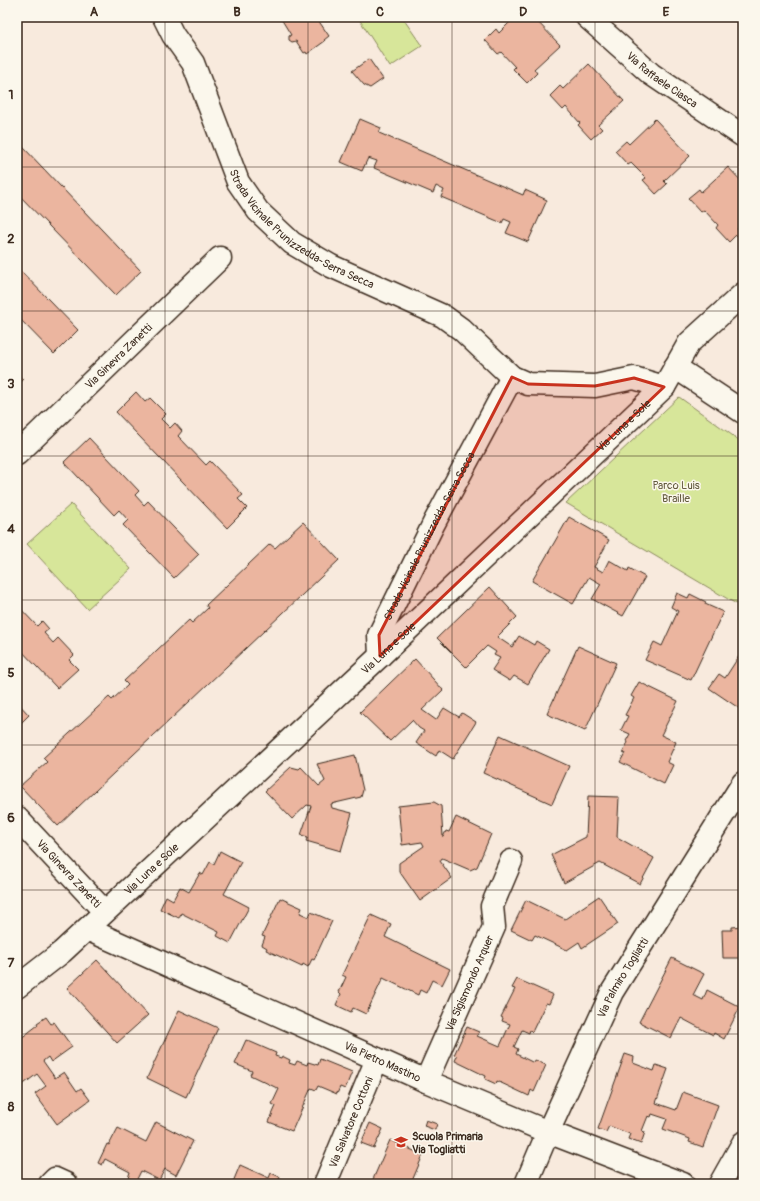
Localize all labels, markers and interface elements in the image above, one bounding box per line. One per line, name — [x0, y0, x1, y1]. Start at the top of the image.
text: A — [90, 4, 99, 20]
text: B — [233, 4, 241, 20]
text: C — [376, 4, 384, 20]
text: D — [519, 4, 527, 20]
text: E — [663, 4, 670, 20]
street label: Via Raffaele Ciasca — [624, 49, 700, 111]
text: 1 — [8, 87, 14, 103]
street label: Strada Vicinale Prunizzedda-Serra Secca — [227, 167, 376, 291]
text: 2 — [7, 231, 15, 247]
street label: Via Ginevra Zanetti — [83, 321, 155, 392]
text: 3 — [7, 376, 15, 392]
street label: Via Luna e Sole — [594, 396, 654, 454]
street label: Strada Vicinale Prunizzedda-Serra Secca — [381, 450, 478, 622]
park label: Parco Luis Braille — [652, 479, 700, 505]
text: 4 — [7, 521, 15, 537]
street label: Via Luna e Sole — [359, 619, 419, 677]
text: 5 — [7, 665, 15, 681]
text: 6 — [7, 810, 15, 826]
street label: Via Ginevra Zanetti — [34, 837, 103, 910]
street label: Via Luna e Sole — [122, 840, 182, 898]
street label: Via Sigismondo Arquer — [443, 933, 497, 1033]
street label: Via Palmiro Togliatti — [595, 935, 651, 1020]
text: 7 — [8, 955, 15, 971]
street label: Via Pietro Mastino — [342, 1039, 423, 1085]
street label: Via Salvatore Cottoni — [326, 1075, 376, 1170]
text: 8 — [8, 1099, 15, 1115]
place label: Scuola Primaria Via Togliatti — [412, 1130, 483, 1156]
school or university icon: Scuola Primaria Via Togliatti — [393, 1134, 409, 1150]

